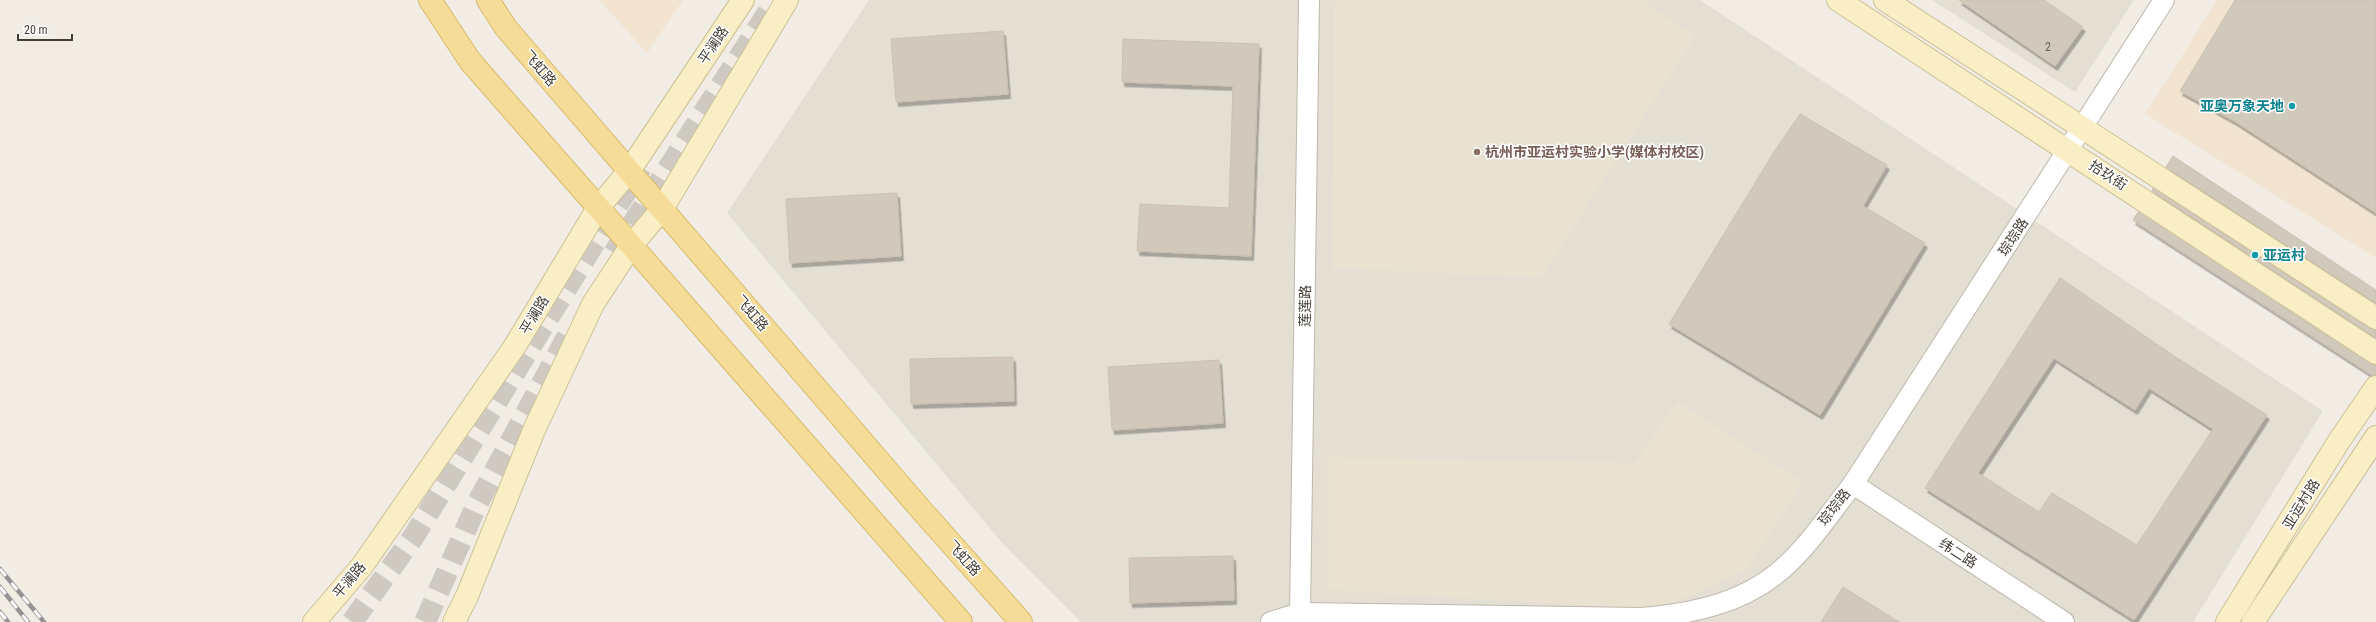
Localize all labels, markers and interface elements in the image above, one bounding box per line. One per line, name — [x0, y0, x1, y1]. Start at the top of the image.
scale bar — [18, 16, 72, 42]
text: 20 m — [24, 23, 48, 37]
street label: 平澜路 — [695, 23, 731, 67]
house number: 2 — [2045, 40, 2051, 54]
street label: 飞虹路 — [520, 47, 560, 89]
place label: 亚奥万象天地 — [2200, 98, 2284, 114]
marker: 亚奥万象天地 — [2287, 101, 2297, 111]
place label: 杭州市亚运村实验小学(媒体村校区) — [1485, 144, 1704, 161]
marker: 杭州市亚运村实验小学(媒体村校区) — [1472, 147, 1482, 157]
street label: 拾玖街 — [2086, 157, 2130, 193]
street label: 琮琮路 — [1995, 215, 2031, 259]
place label: 亚运村 — [2263, 247, 2305, 263]
marker: 亚运村 — [2250, 250, 2260, 260]
street label: 莲莲路 — [1297, 285, 1313, 327]
street label: 飞虹路 — [732, 292, 772, 334]
street label: 平澜路 — [516, 293, 552, 337]
street label: 亚运村路 — [2279, 476, 2323, 532]
street label: 琮琮路 — [1815, 486, 1853, 528]
street label: 纬二路 — [1936, 535, 1980, 571]
street label: 飞虹路 — [944, 537, 984, 579]
street label: 平澜路 — [329, 559, 369, 601]

